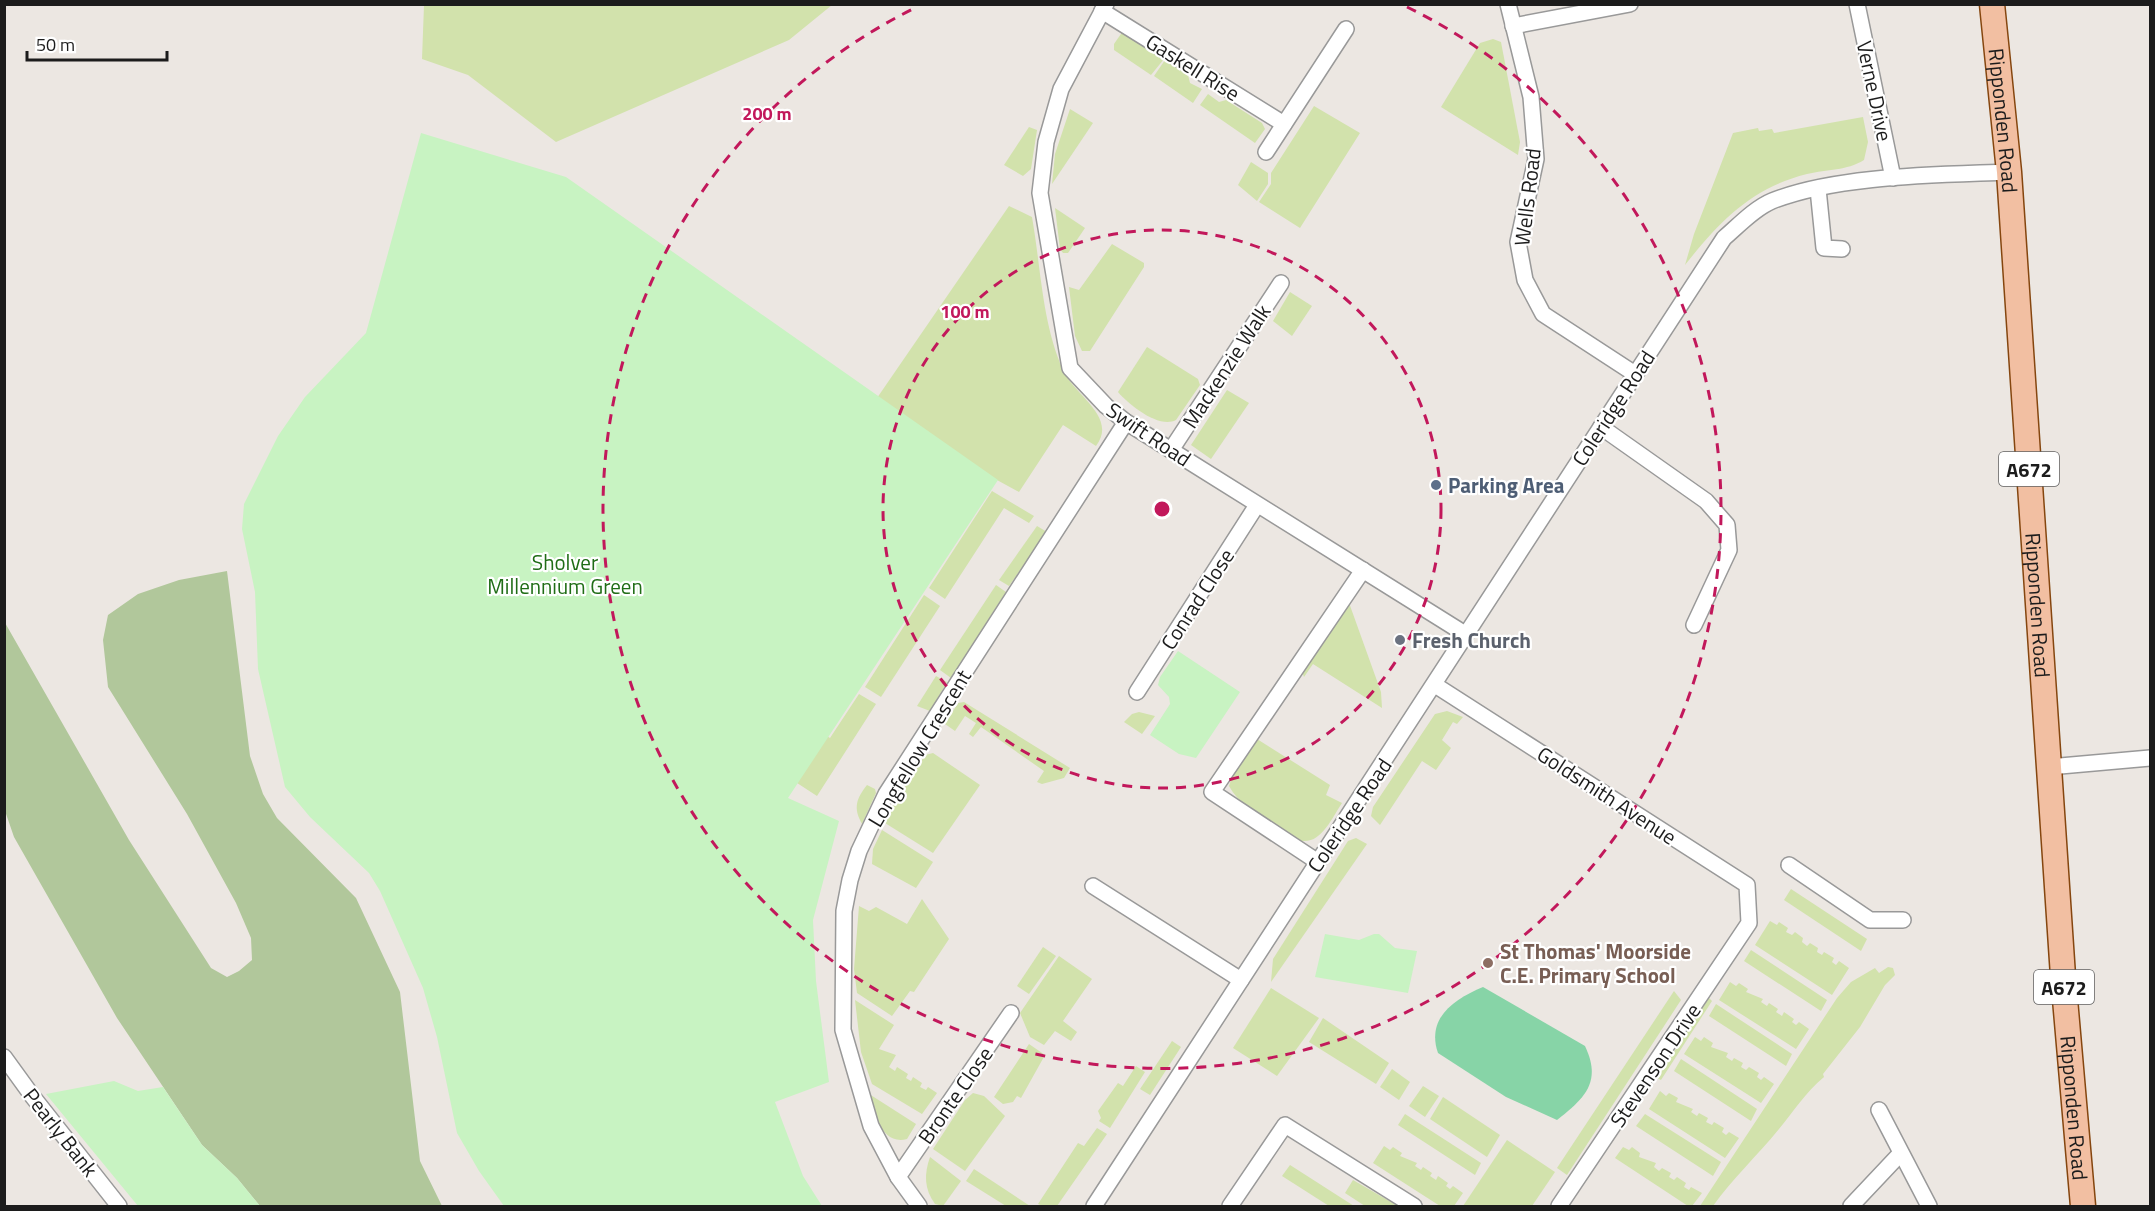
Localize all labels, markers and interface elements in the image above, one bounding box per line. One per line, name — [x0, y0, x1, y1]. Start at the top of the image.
scale bar — [27, 24, 166, 62]
street label: Gaskell Rise — [1140, 25, 1246, 109]
text: 50 m — [36, 31, 75, 58]
street label: Verne Drive — [1849, 38, 1901, 144]
street label: Ripponden Road — [1981, 47, 2026, 194]
text: 200 m — [742, 100, 792, 127]
street label: Wells Road — [1505, 146, 1549, 248]
text: 100 m — [940, 298, 990, 325]
street label: Mackenzie Walk — [1174, 298, 1278, 434]
street label: Coleridge Road — [1564, 344, 1662, 472]
street label: Swift Road — [1100, 394, 1198, 474]
road number: A672 — [1999, 452, 2059, 486]
place label: Parking Area — [1448, 469, 1565, 501]
marker: Parking Area — [1429, 478, 1443, 492]
centre of rings — [1152, 499, 1172, 519]
street label: Ripponden Road — [2017, 532, 2059, 679]
street label: Conrad Close — [1152, 542, 1242, 656]
park label: Sholver Millennium Green — [487, 546, 643, 602]
place label: Fresh Church — [1412, 624, 1531, 656]
marker: Fresh Church — [1393, 633, 1407, 647]
street label: Longfellow Crescent — [859, 663, 979, 833]
street label: Goldsmith Avenue — [1531, 738, 1683, 852]
street label: Coleridge Road — [1299, 751, 1399, 879]
place label: St Thomas' Moorside C.E. Primary School — [1500, 935, 1691, 991]
marker: St Thomas' Moorside C.E. Primary School — [1481, 956, 1495, 970]
road number: A672 — [2034, 970, 2094, 1004]
street label: Stevenson Drive — [1602, 997, 1708, 1133]
street label: Ripponden Road — [2052, 1034, 2097, 1182]
street label: Bronte Close — [910, 1040, 1000, 1150]
street label: Pearly Bank — [16, 1081, 106, 1183]

